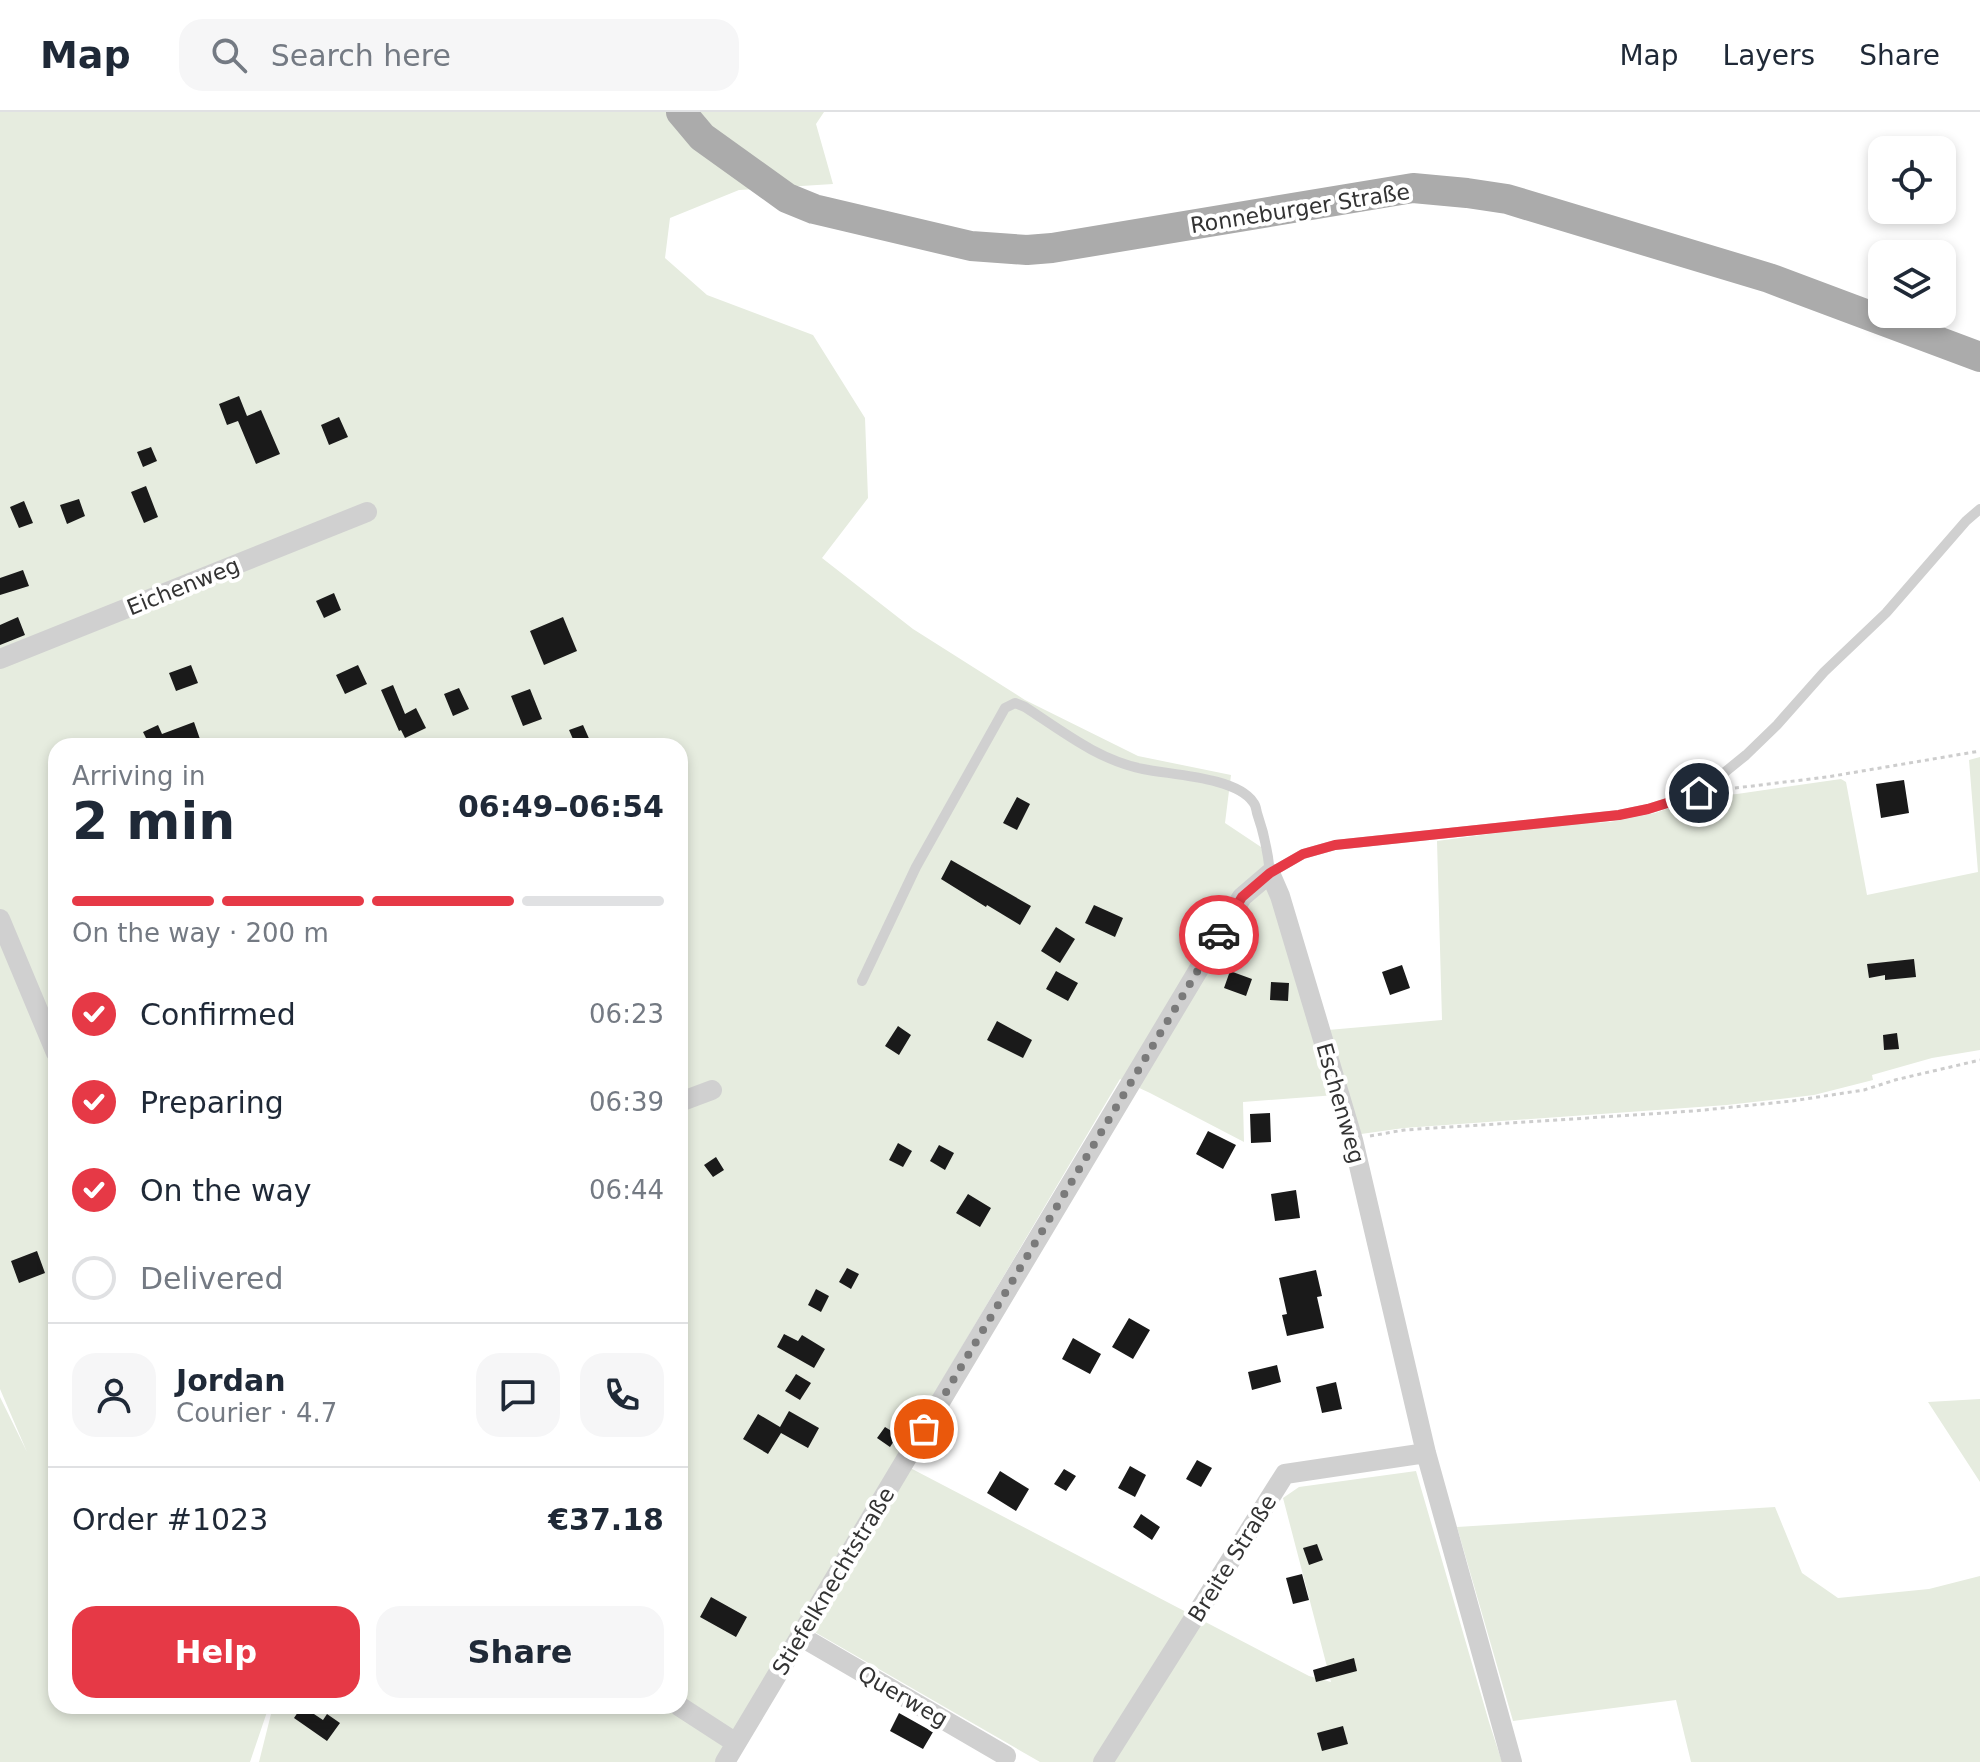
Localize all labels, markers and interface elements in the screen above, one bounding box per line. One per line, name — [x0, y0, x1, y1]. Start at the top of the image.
search box — [179, 19, 739, 91]
text: Map — [40, 33, 131, 77]
icon: search — [207, 33, 251, 77]
text: Search here — [271, 38, 451, 73]
text: Map — [1619, 39, 1679, 72]
text: Layers — [1723, 39, 1815, 72]
text: Share — [1859, 39, 1940, 72]
map controls — [1868, 136, 1956, 328]
button: locate — [1868, 136, 1956, 224]
street label: Ronneburger Straße — [1189, 179, 1412, 238]
button: layers — [1868, 240, 1956, 328]
street label: Eichenweg — [123, 553, 243, 620]
pin — [1665, 759, 1733, 827]
text: Arriving in — [72, 761, 206, 791]
icon: home — [1677, 771, 1721, 815]
text: 06:49–06:54 — [458, 789, 664, 824]
text: 2 min — [72, 791, 235, 851]
courier — [1179, 895, 1259, 975]
icon: car — [1197, 913, 1241, 957]
text: On the way · 200 m — [72, 918, 329, 948]
icon: check — [72, 992, 116, 1036]
text: Confirmed — [140, 997, 296, 1032]
text: 06:23 — [589, 999, 664, 1029]
street label: Eschenweg — [1311, 1040, 1370, 1166]
icon: check — [72, 1080, 116, 1124]
text: Preparing — [140, 1085, 284, 1120]
text: 06:39 — [589, 1087, 664, 1117]
icon: check — [72, 1168, 116, 1212]
text: On the way — [140, 1173, 312, 1208]
text: 06:44 — [589, 1175, 664, 1205]
text: Delivered — [140, 1261, 284, 1296]
button: person — [72, 1353, 156, 1437]
button: chat — [476, 1353, 560, 1437]
button: phone — [580, 1353, 664, 1437]
text: Jordan — [176, 1363, 286, 1398]
pin — [890, 1395, 958, 1463]
text: Courier · 4.7 — [176, 1398, 337, 1428]
icon: bag — [902, 1407, 946, 1451]
street label: Stiefelknechtstraße — [767, 1483, 899, 1680]
street label: Breite Straße — [1183, 1490, 1281, 1626]
text: Order #1023 — [72, 1502, 268, 1537]
text: €37.18 — [548, 1502, 664, 1537]
button: Help — [72, 1606, 360, 1698]
button: Share — [376, 1606, 664, 1698]
street label: Querweg — [853, 1661, 952, 1732]

